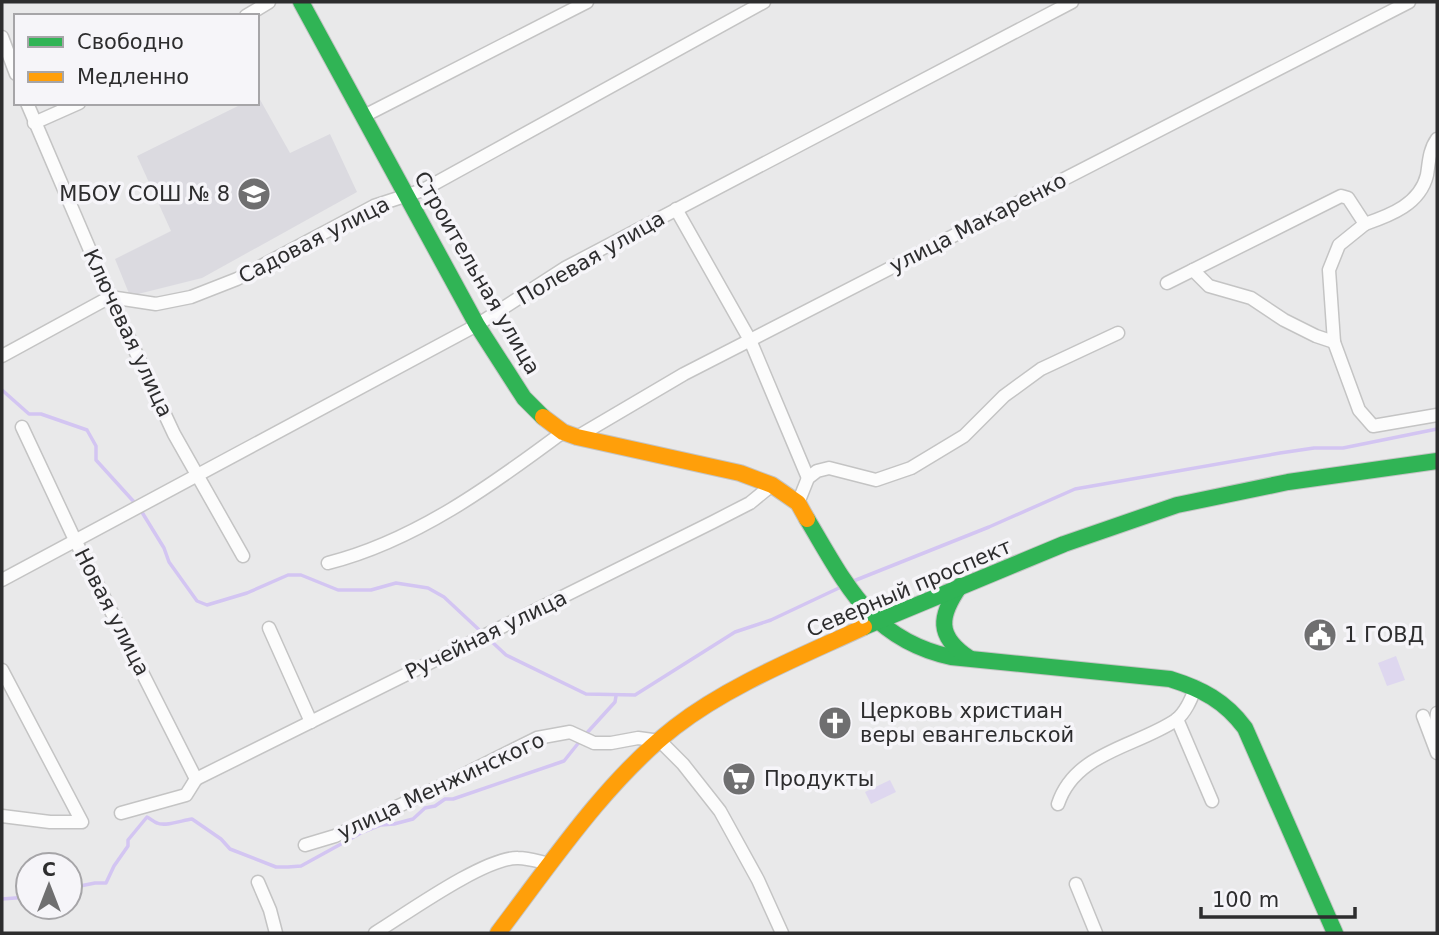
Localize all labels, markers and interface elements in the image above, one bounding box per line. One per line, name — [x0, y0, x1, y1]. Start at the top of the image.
legend — [14, 14, 259, 105]
text: Свободно — [77, 30, 184, 54]
text: Медленно — [77, 65, 189, 89]
street label: Строительная улица — [409, 167, 545, 379]
street label: улица Макаренко — [886, 168, 1070, 278]
school or university icon: МБОУ СОШ № 8 — [235, 175, 273, 213]
place label: МБОУ СОШ № 8 — [59, 182, 230, 206]
street label: Садовая улица — [235, 192, 393, 288]
street label: Полевая улица — [513, 206, 669, 310]
street label: Ключевая улица — [79, 245, 177, 421]
street label: Северный проспект — [803, 534, 1015, 642]
street label: Новая улица — [70, 544, 154, 680]
street label: Ручейная улица — [401, 585, 571, 685]
public building icon: 1 ГОВД — [1301, 616, 1339, 654]
place label: 1 ГОВД — [1344, 623, 1424, 647]
place label: Церковь христиан веры евангельской — [860, 699, 1074, 747]
church icon: Церковь христиан веры евангельской — [816, 704, 854, 742]
street label: улица Менжинского — [334, 728, 548, 844]
supermarket icon: Продукты — [720, 760, 758, 798]
place label: Продукты — [764, 767, 874, 791]
north arrow — [14, 851, 84, 921]
text: С — [42, 858, 56, 880]
scale bar — [1201, 876, 1355, 920]
text: 100 m — [1212, 888, 1279, 912]

